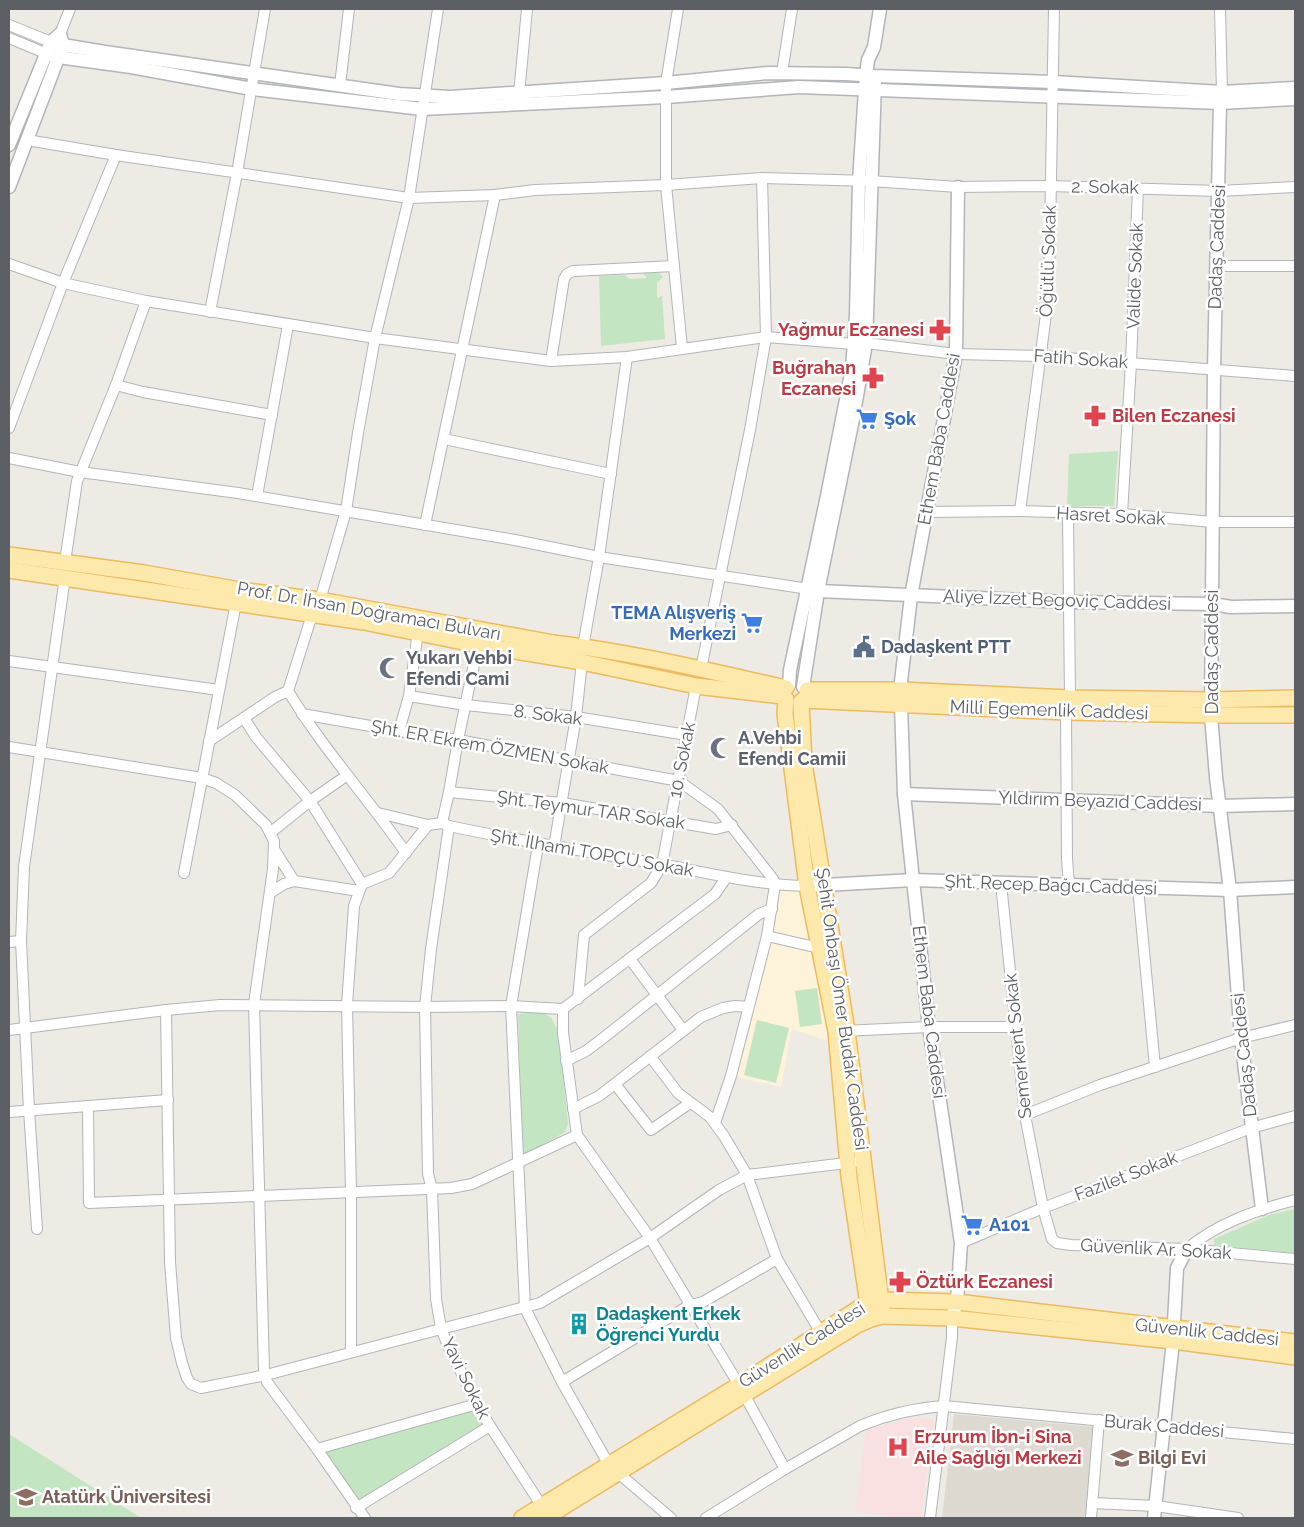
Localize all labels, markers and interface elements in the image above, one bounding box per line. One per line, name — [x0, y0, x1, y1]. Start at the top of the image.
street label: 2. Sokak — [1071, 175, 1140, 198]
street label: Dadaş Caddesi — [1204, 184, 1229, 310]
street label: Öğütlü Sokak — [1035, 204, 1060, 317]
street label: Valide Sokak — [1122, 222, 1147, 330]
pharmacy icon: Yağmur Eczanesi — [927, 317, 953, 343]
place label: Yağmur Eczanesi — [778, 319, 924, 340]
street label: Fatih Sokak — [1033, 345, 1129, 372]
street label: Ethem Baba Caddesi — [913, 351, 964, 526]
place label: Buğrahan Eczanesi — [772, 357, 856, 399]
pharmacy icon: Buğrahan Eczanesi — [860, 365, 886, 391]
pharmacy icon: Bilen Eczanesi — [1082, 403, 1108, 429]
place label: Bilen Eczanesi — [1112, 405, 1236, 426]
supermarket icon: Şok — [854, 406, 880, 432]
place label: Şok — [884, 408, 917, 429]
street label: Hasret Sokak — [1056, 502, 1167, 529]
street label: Prof. Dr. İhsan Doğramacı Bulvarı — [236, 577, 503, 644]
street label: Aliye İzzet Begoviç Caddesi — [943, 585, 1172, 614]
street label: Dadaş Caddesi — [1201, 590, 1222, 714]
place label: TEMA Alışveriş Merkezi — [611, 602, 736, 644]
supermarket icon: TEMA Alışveriş Merkezi — [739, 610, 765, 636]
public building icon: Dadaşkent PTT — [851, 634, 877, 660]
place label: Dadaşkent PTT — [881, 636, 1011, 657]
place label: Yukarı Vehbi Efendi Cami — [406, 647, 512, 689]
mosque icon: Yukarı Vehbi Efendi Cami — [377, 655, 403, 681]
street label: Millî Egemenlik Caddesi — [949, 696, 1149, 723]
street label: 8. Sokak — [512, 700, 584, 729]
street label: Şht. ER Ekrem ÖZMEN Sokak — [370, 715, 611, 778]
street label: 10. Sokak — [664, 720, 699, 800]
place label: A.Vehbi Efendi Camii — [738, 727, 846, 769]
mosque icon: A.Vehbi Efendi Camii — [708, 735, 734, 761]
street label: Şht. Teymur TAR Sokak — [496, 786, 687, 833]
street label: Yıldırım Beyazıd Caddesi — [998, 786, 1202, 815]
street label: Şht. İlhami TOPÇU Sokak — [489, 824, 696, 881]
street label: Şehit Onbaşı Ömer Budak Caddesi — [812, 866, 873, 1152]
street label: Şht. Recep Bağcı Caddesi — [944, 870, 1158, 899]
street label: Ethem Baba Caddesi — [908, 924, 951, 1100]
street label: Semerkent Sokak — [999, 972, 1036, 1120]
street label: Dadaş Caddesi — [1227, 992, 1260, 1118]
street label: Fazilet Sokak — [1071, 1146, 1181, 1205]
supermarket icon: A101 — [959, 1212, 985, 1238]
place label: A101 — [989, 1214, 1030, 1235]
street label: Güvenlik Ar. Sokak — [1080, 1234, 1233, 1263]
pharmacy icon: Öztürk Eczanesi — [887, 1269, 913, 1295]
place label: Öztürk Eczanesi — [916, 1270, 1053, 1292]
street label: Güvenlik Caddesi — [735, 1297, 869, 1392]
place label: Dadaşkent Erkek Öğrenci Yurdu — [596, 1303, 741, 1345]
building icon: Dadaşkent Erkek Öğrenci Yurdu — [566, 1311, 592, 1337]
street label: Güvenlik Caddesi — [1134, 1314, 1280, 1350]
street label: Yavi Sokak — [438, 1334, 495, 1422]
street label: Burak Caddesi — [1103, 1410, 1225, 1441]
place label: Erzurum İbn-i Sina Aile Sağlığı Merkezi — [914, 1426, 1082, 1468]
hospital icon: Erzurum İbn-i Sina Aile Sağlığı Merkezi — [885, 1434, 911, 1460]
school or university icon: Bilgi Evi — [1109, 1445, 1135, 1471]
place label: Bilgi Evi — [1138, 1447, 1206, 1468]
school or university icon: Atatürk Üniversitesi — [13, 1484, 39, 1510]
place label: Atatürk Üniversitesi — [42, 1485, 211, 1507]

